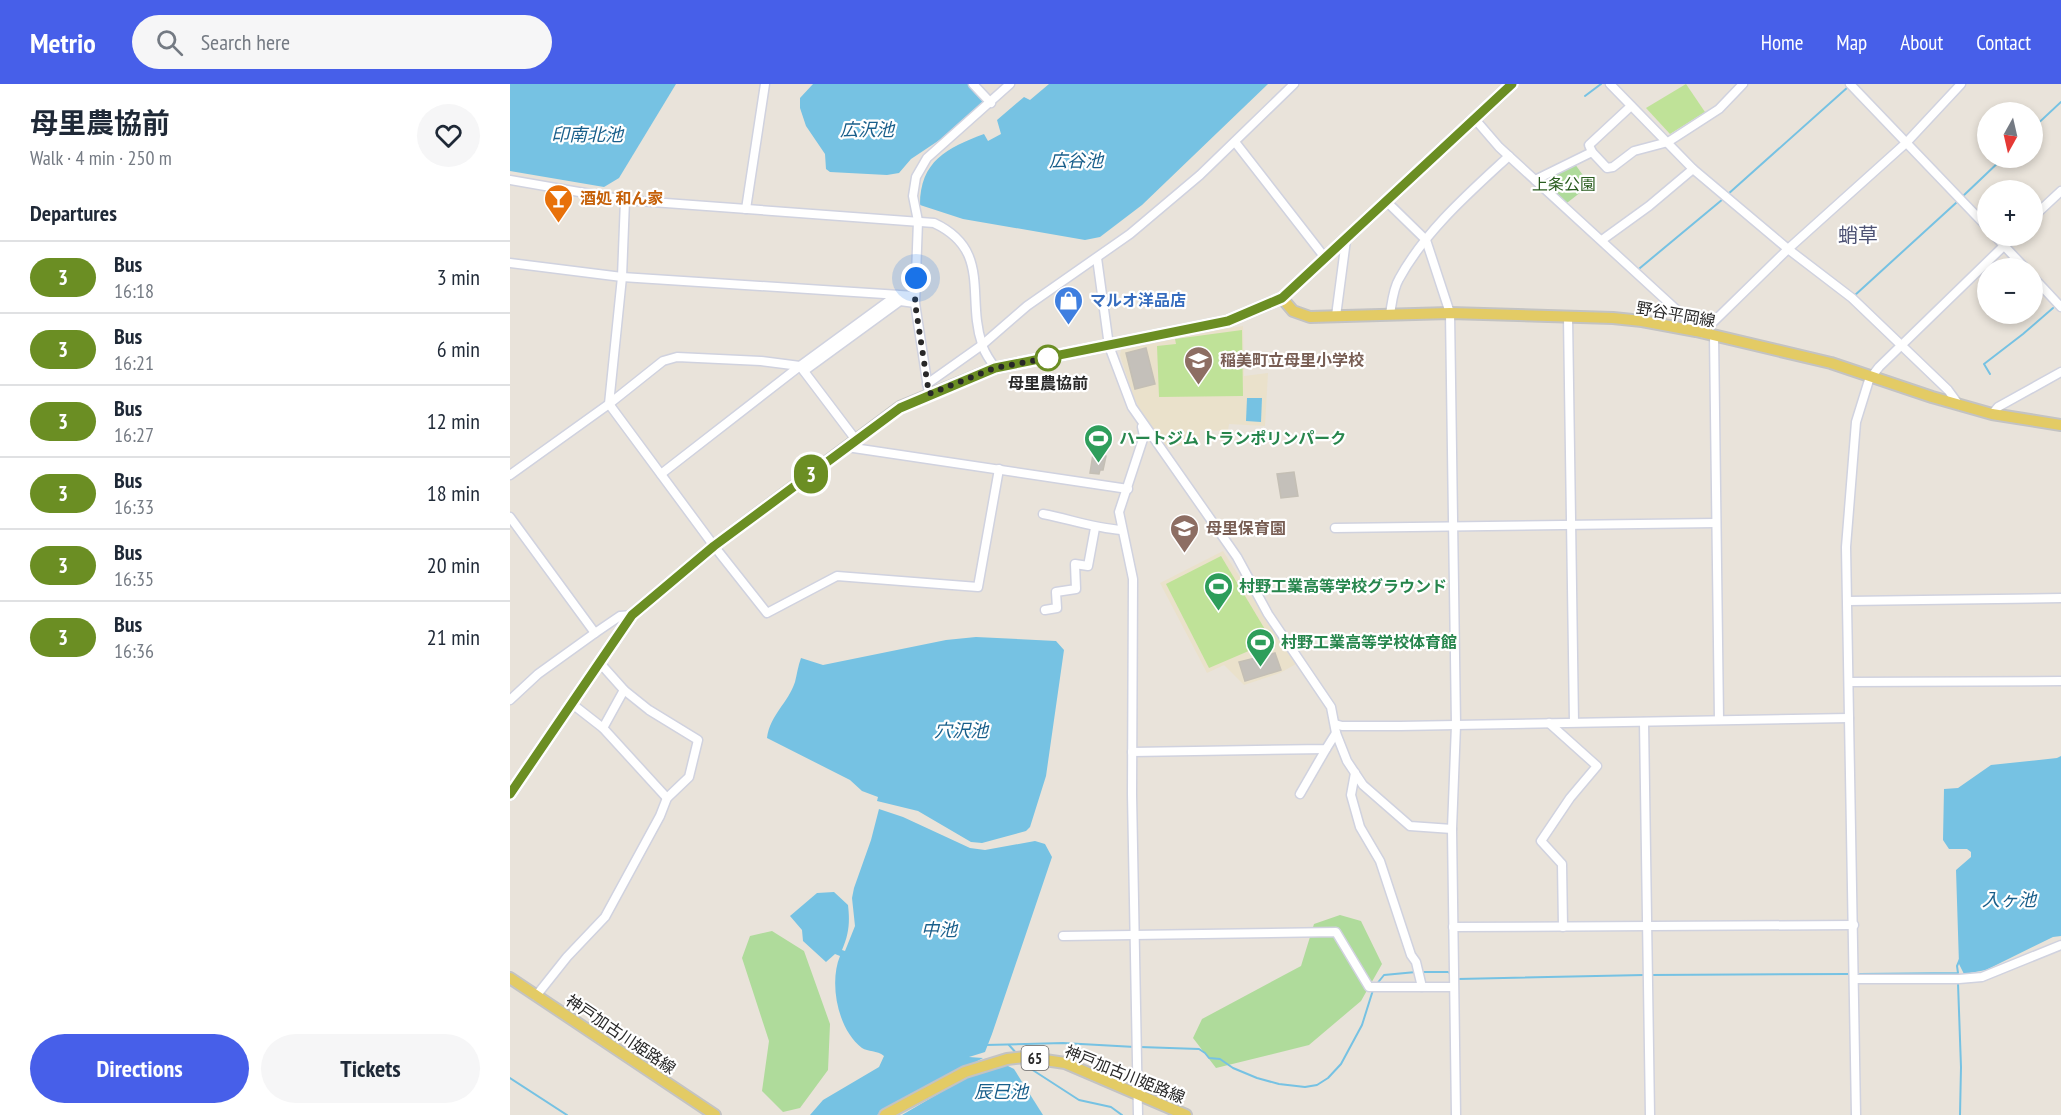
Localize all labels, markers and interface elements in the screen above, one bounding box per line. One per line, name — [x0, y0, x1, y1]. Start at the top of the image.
search box — [132, 15, 552, 69]
text: Metrio — [30, 24, 96, 61]
icon: search — [153, 26, 186, 59]
text: Search here — [201, 28, 290, 56]
text: Home — [1761, 29, 1803, 56]
text: Map — [1836, 29, 1867, 56]
text: About — [1900, 29, 1943, 56]
text: Contact — [1976, 29, 2031, 56]
north arrow — [1977, 102, 2043, 168]
map controls — [1977, 102, 2043, 324]
text: 母里農協前 — [30, 104, 170, 141]
button: heart — [417, 104, 480, 167]
water label: 広沢池 — [840, 118, 896, 141]
water label: 印南北池 — [551, 123, 625, 146]
text: Walk · 4 min · 250 m — [30, 145, 172, 171]
water label: 広谷池 — [1049, 149, 1105, 172]
park label: 上条公園 — [1532, 174, 1596, 194]
button: + — [1977, 180, 2043, 246]
bar icon: 酒処 和ん家 — [543, 182, 575, 224]
place label: 酒処 和ん家 — [580, 188, 663, 208]
text: Departures — [30, 199, 117, 227]
district label: 蛸草 — [1838, 222, 1878, 248]
text: Bus — [114, 250, 142, 278]
button: − — [1977, 258, 2043, 324]
text: 3 min — [437, 263, 480, 291]
your location — [901, 263, 931, 293]
text: 3 — [58, 264, 68, 291]
text: 16:18 — [114, 278, 154, 304]
shop icon: マルオ洋品店 — [1053, 284, 1085, 326]
place label: マルオ洋品店 — [1090, 290, 1186, 310]
street label: 野谷平岡線 — [1635, 297, 1717, 331]
text: Bus — [114, 322, 142, 350]
text: 6 min — [437, 335, 480, 363]
text: 3 — [58, 336, 68, 363]
school or university icon: 稲美町立母里小学校 — [1183, 344, 1215, 386]
marker: 母里農協前 — [1035, 345, 1061, 371]
text: 16:21 — [114, 350, 154, 376]
place label: 稲美町立母里小学校 — [1220, 350, 1364, 370]
place label: 母里農協前 — [1008, 373, 1088, 393]
text: Bus — [114, 394, 142, 422]
text: 12 min — [427, 407, 480, 435]
text: 3 — [58, 408, 68, 435]
text: 16:27 — [114, 422, 154, 448]
sports icon: ハートジム トランポリンパーク — [1082, 422, 1114, 464]
place label: ハートジム トランポリンパーク — [1119, 428, 1346, 448]
line badge: 3 — [792, 454, 830, 494]
text: 3 — [806, 461, 816, 488]
text: Bus — [114, 466, 142, 494]
text: 18 min — [427, 479, 480, 507]
text: 3 — [58, 480, 68, 507]
text: 16:33 — [114, 494, 154, 520]
school or university icon: 母里保育園 — [1169, 512, 1201, 554]
place label: 母里保育園 — [1206, 518, 1286, 538]
text: Bus — [114, 538, 142, 566]
text: 20 min — [427, 551, 480, 579]
text: 3 — [58, 552, 68, 579]
text: 16:35 — [114, 566, 154, 592]
sports icon: 村野工業高等学校グラウンド — [1202, 570, 1234, 612]
place label: 村野工業高等学校グラウンド — [1239, 576, 1447, 596]
text: Bus — [114, 610, 142, 638]
text: 21 min — [427, 623, 480, 651]
text: 3 — [58, 624, 68, 651]
sports icon: 村野工業高等学校体育館 — [1244, 626, 1276, 668]
place label: 村野工業高等学校体育館 — [1281, 632, 1457, 652]
text: 16:36 — [114, 638, 154, 664]
water label: 穴沢池 — [934, 719, 990, 742]
water label: 入ヶ池 — [1982, 888, 2038, 911]
water label: 中池 — [921, 918, 959, 941]
street label: 神戸加古川姫路線 — [562, 990, 680, 1078]
button: Directions — [30, 1034, 249, 1103]
button: Tickets — [261, 1034, 480, 1103]
street label: 神戸加古川姫路線 — [1062, 1041, 1188, 1107]
road number: 65 — [1022, 1046, 1048, 1070]
water label: 辰巳池 — [974, 1080, 1030, 1103]

